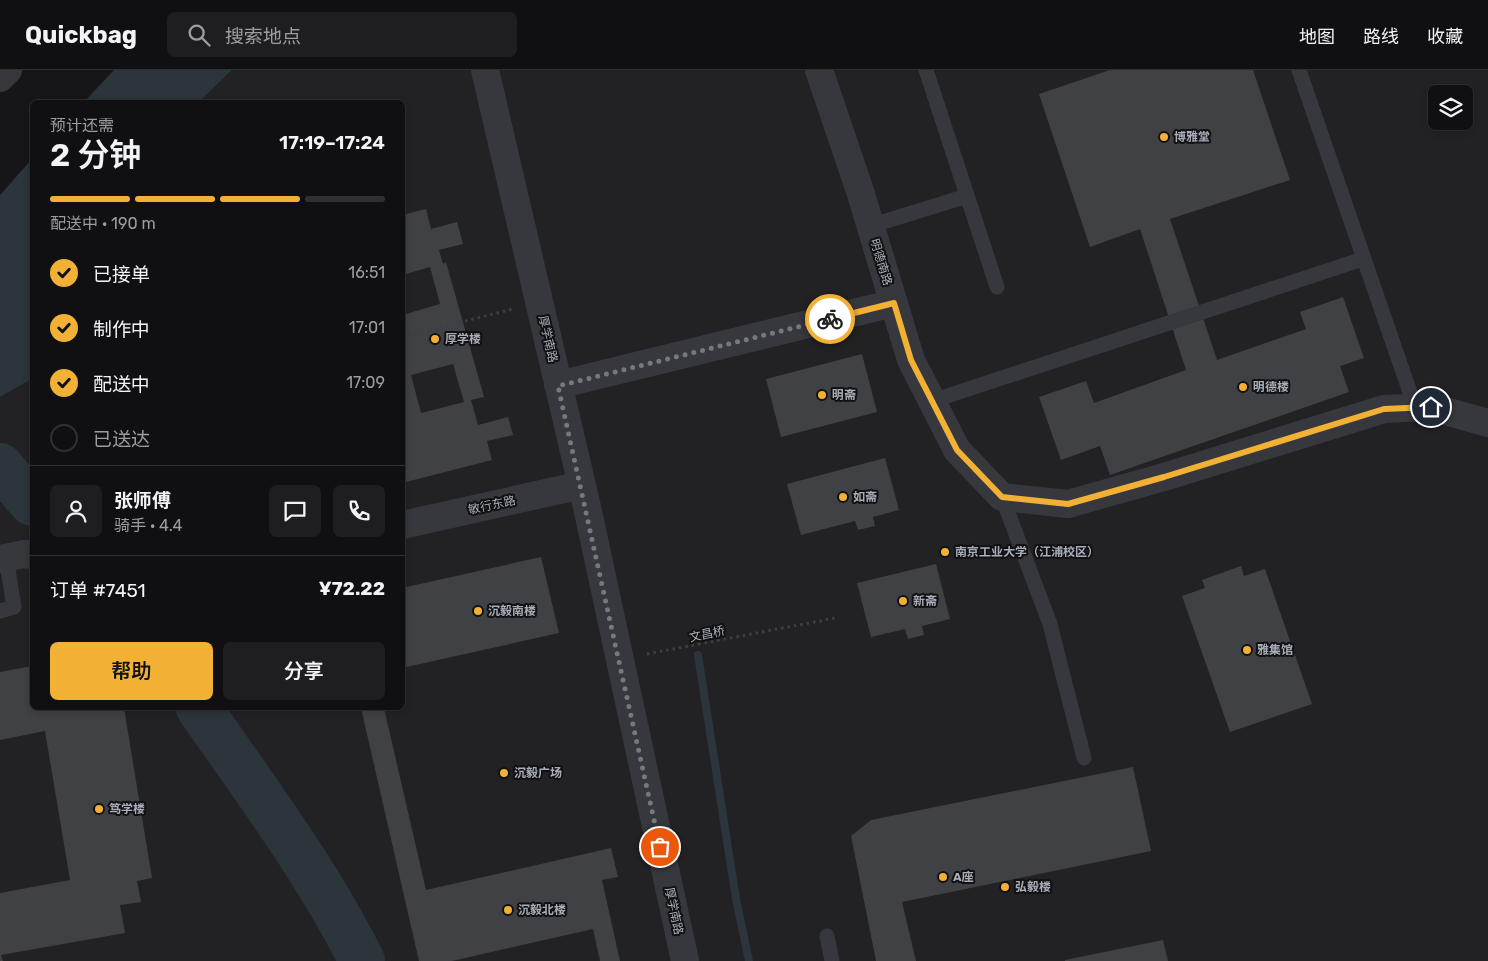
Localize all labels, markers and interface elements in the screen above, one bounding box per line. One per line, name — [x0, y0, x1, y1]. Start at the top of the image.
search box — [167, 12, 517, 57]
text: Quickbag — [25, 21, 137, 49]
icon: search — [185, 21, 213, 49]
text: 搜索地点 — [225, 25, 301, 48]
text: 地图 — [1299, 26, 1335, 48]
text: 路线 — [1363, 26, 1399, 48]
text: 收藏 — [1427, 26, 1463, 48]
map controls — [1428, 85, 1473, 130]
button: layers — [1428, 85, 1473, 130]
text: 预计还需 — [50, 116, 114, 135]
place label: 博雅堂 — [1174, 130, 1210, 144]
text: 17:19–17:24 — [279, 131, 385, 154]
marker: 博雅堂 — [1158, 131, 1170, 143]
text: 2 分钟 — [50, 136, 141, 174]
text: 配送中 · 190 m — [50, 214, 156, 233]
street label: 明德南路 — [867, 237, 895, 287]
icon: check — [50, 259, 78, 287]
text: 已接单 — [93, 263, 150, 286]
text: 16:51 — [348, 263, 385, 282]
courier — [805, 294, 855, 344]
icon: bike — [816, 305, 844, 333]
icon: check — [50, 314, 78, 342]
street label: 厚学南路 — [536, 314, 560, 364]
text: 制作中 — [93, 318, 150, 341]
text: 17:01 — [349, 318, 385, 337]
place label: 厚学楼 — [445, 332, 481, 346]
marker: 厚学楼 — [429, 333, 441, 345]
icon: check — [50, 369, 78, 397]
text: 配送中 — [93, 373, 150, 396]
text: 17:09 — [346, 373, 385, 392]
place label: 明德楼 — [1253, 380, 1289, 394]
marker: 明德楼 — [1237, 381, 1249, 393]
pin — [1410, 386, 1452, 428]
place label: 明斋 — [832, 388, 856, 402]
marker: 明斋 — [816, 389, 828, 401]
icon: home — [1417, 393, 1445, 421]
text: 已送达 — [93, 428, 150, 451]
button: person — [50, 485, 102, 537]
button: chat — [269, 485, 321, 537]
button: phone — [333, 485, 385, 537]
text: 张师傅 — [114, 489, 171, 512]
place label: 如斋 — [853, 490, 877, 504]
marker: 如斋 — [837, 491, 849, 503]
street label: 敏行东路 — [467, 493, 517, 517]
text: 骑手 · 4.4 — [114, 516, 183, 535]
place label: 南京工业大学（江浦校区） — [955, 545, 1099, 559]
marker: 南京工业大学（江浦校区） — [939, 546, 951, 558]
text: ¥72.22 — [319, 577, 385, 600]
text: 订单 #7451 — [50, 579, 146, 602]
place label: 新斋 — [913, 594, 937, 608]
marker: 新斋 — [897, 595, 909, 607]
place label: 沉毅南楼 — [488, 604, 536, 618]
marker: 沉毅南楼 — [472, 605, 484, 617]
street label: 文昌桥 — [688, 623, 726, 645]
button: 帮助 — [50, 642, 213, 700]
button: 分享 — [223, 642, 385, 700]
place label: 雅集馆 — [1257, 643, 1293, 657]
marker: 雅集馆 — [1241, 644, 1253, 656]
place label: 沉毅广场 — [514, 766, 562, 780]
marker: 沉毅广场 — [498, 767, 510, 779]
place label: 笃学楼 — [109, 802, 145, 816]
marker: 笃学楼 — [93, 803, 105, 815]
pin — [639, 826, 681, 868]
icon: bag — [646, 833, 674, 861]
place label: A座 — [953, 870, 974, 884]
marker: A座 — [937, 871, 949, 883]
place label: 弘毅楼 — [1015, 880, 1051, 894]
marker: 弘毅楼 — [999, 881, 1011, 893]
street label: 厚学南路 — [662, 886, 686, 936]
place label: 沉毅北楼 — [518, 903, 566, 917]
marker: 沉毅北楼 — [502, 904, 514, 916]

